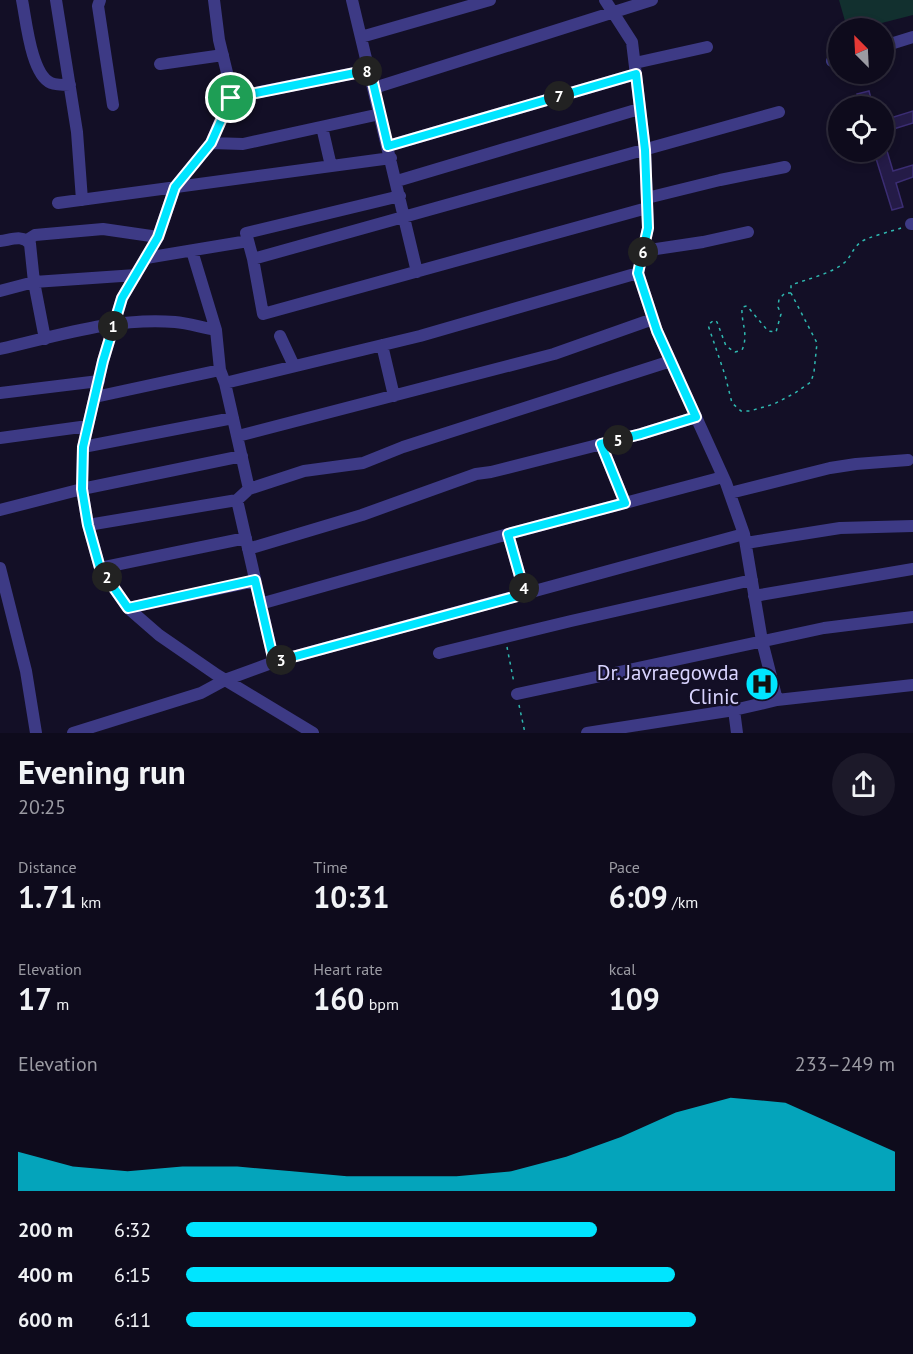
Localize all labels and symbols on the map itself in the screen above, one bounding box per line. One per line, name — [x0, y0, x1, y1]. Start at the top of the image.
north arrow — [828, 18, 894, 84]
pin: 8 — [352, 56, 382, 86]
pin — [205, 72, 256, 123]
pin: 7 — [544, 81, 574, 111]
pin: 6 — [628, 237, 658, 267]
pin: 1 — [98, 311, 128, 341]
pin: 5 — [603, 425, 633, 455]
pin: 2 — [92, 562, 122, 592]
pin: 4 — [509, 573, 539, 603]
pin: 3 — [266, 645, 296, 675]
place label: Dr. Javraegowda Clinic — [597, 659, 739, 710]
hospital icon: Dr. Javraegowda Clinic — [744, 666, 780, 702]

